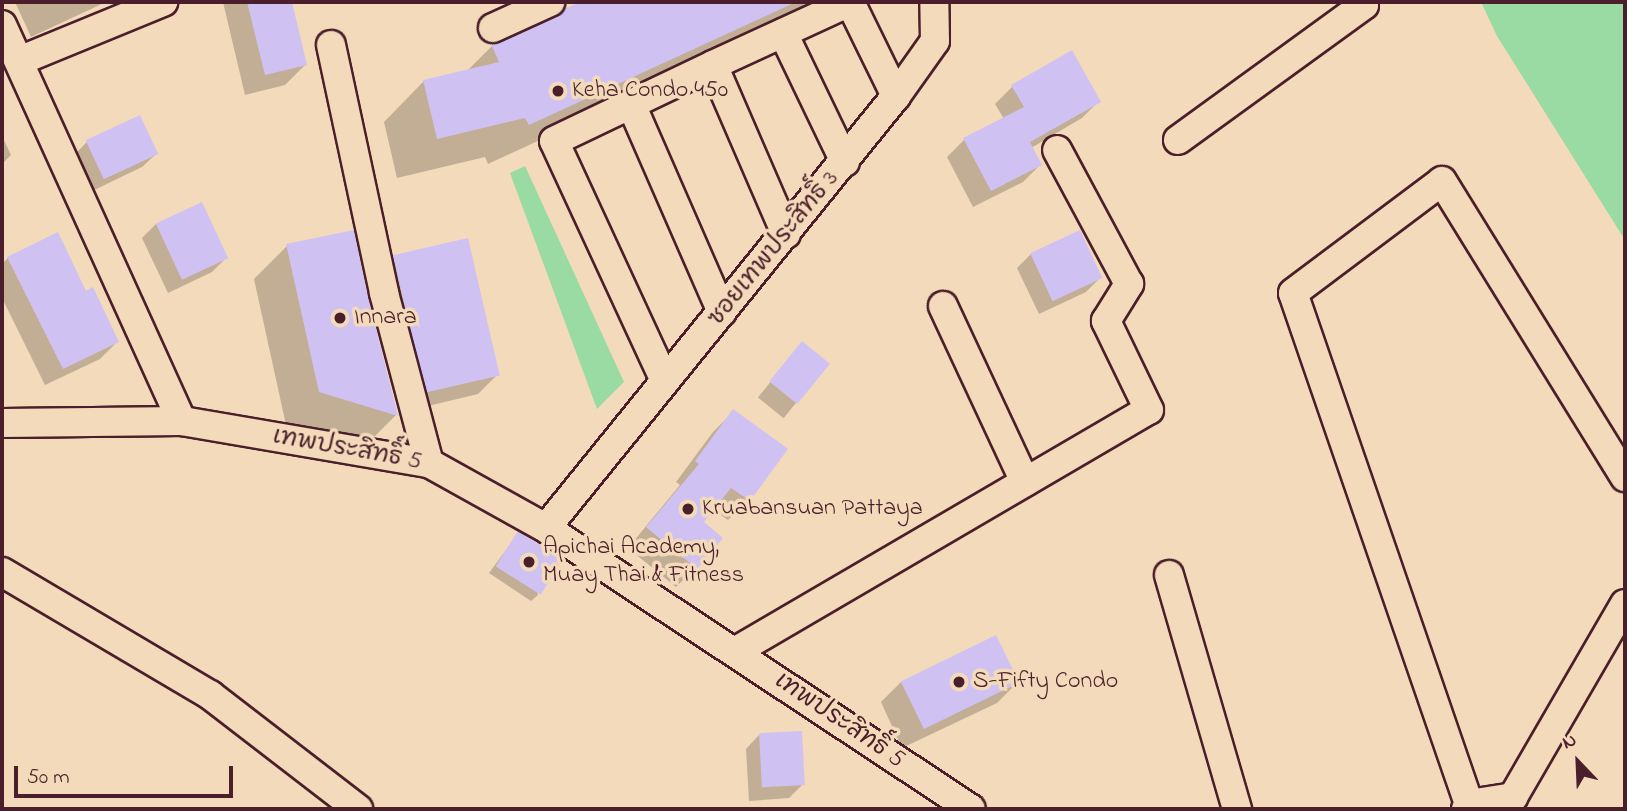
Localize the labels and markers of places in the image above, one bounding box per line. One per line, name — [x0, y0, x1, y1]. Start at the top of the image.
place label: Keha Condo 450 — [572, 77, 728, 105]
marker: Keha Condo 450 — [550, 83, 566, 99]
place label: Innara — [354, 304, 417, 332]
marker: Innara — [332, 310, 348, 326]
place label: Kruabansuan Pattaya — [702, 495, 923, 523]
marker: Kruabansuan Pattaya — [680, 501, 696, 517]
place label: Apichai Academy, Muay Thai & Fitness — [543, 534, 744, 590]
marker: Apichai Academy, Muay Thai & Fitness — [521, 554, 537, 570]
place label: S-Fifty Condo — [973, 668, 1118, 696]
marker: S-Fifty Condo — [951, 674, 967, 690]

